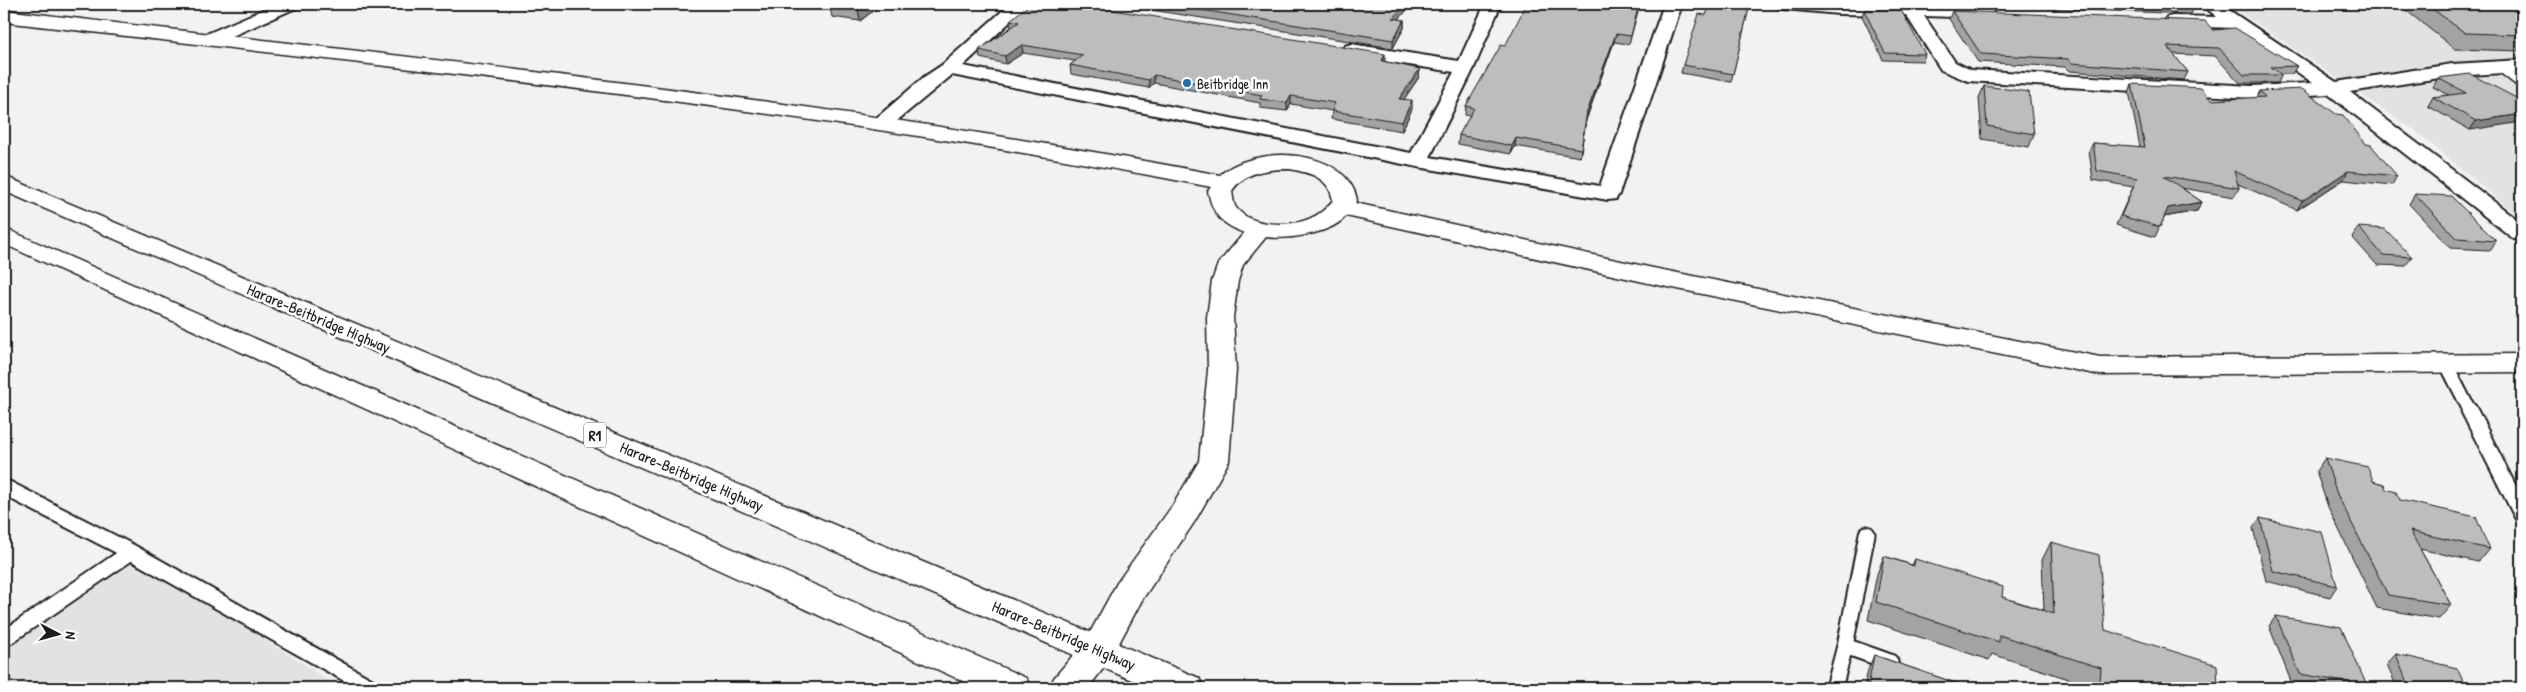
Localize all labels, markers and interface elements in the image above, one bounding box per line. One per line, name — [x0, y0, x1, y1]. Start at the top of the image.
place label: Beitbridge Inn — [1197, 74, 1268, 94]
marker: Beitbridge Inn — [1181, 77, 1193, 89]
street label: Harare-Beitbridge Highway — [244, 278, 394, 358]
road number: R1 — [584, 422, 606, 448]
street label: Harare-Beitbridge Highway — [617, 436, 767, 516]
street label: Harare-Beitbridge Highway — [989, 595, 1139, 675]
north arrow — [32, 610, 82, 660]
text: N — [62, 631, 81, 641]

